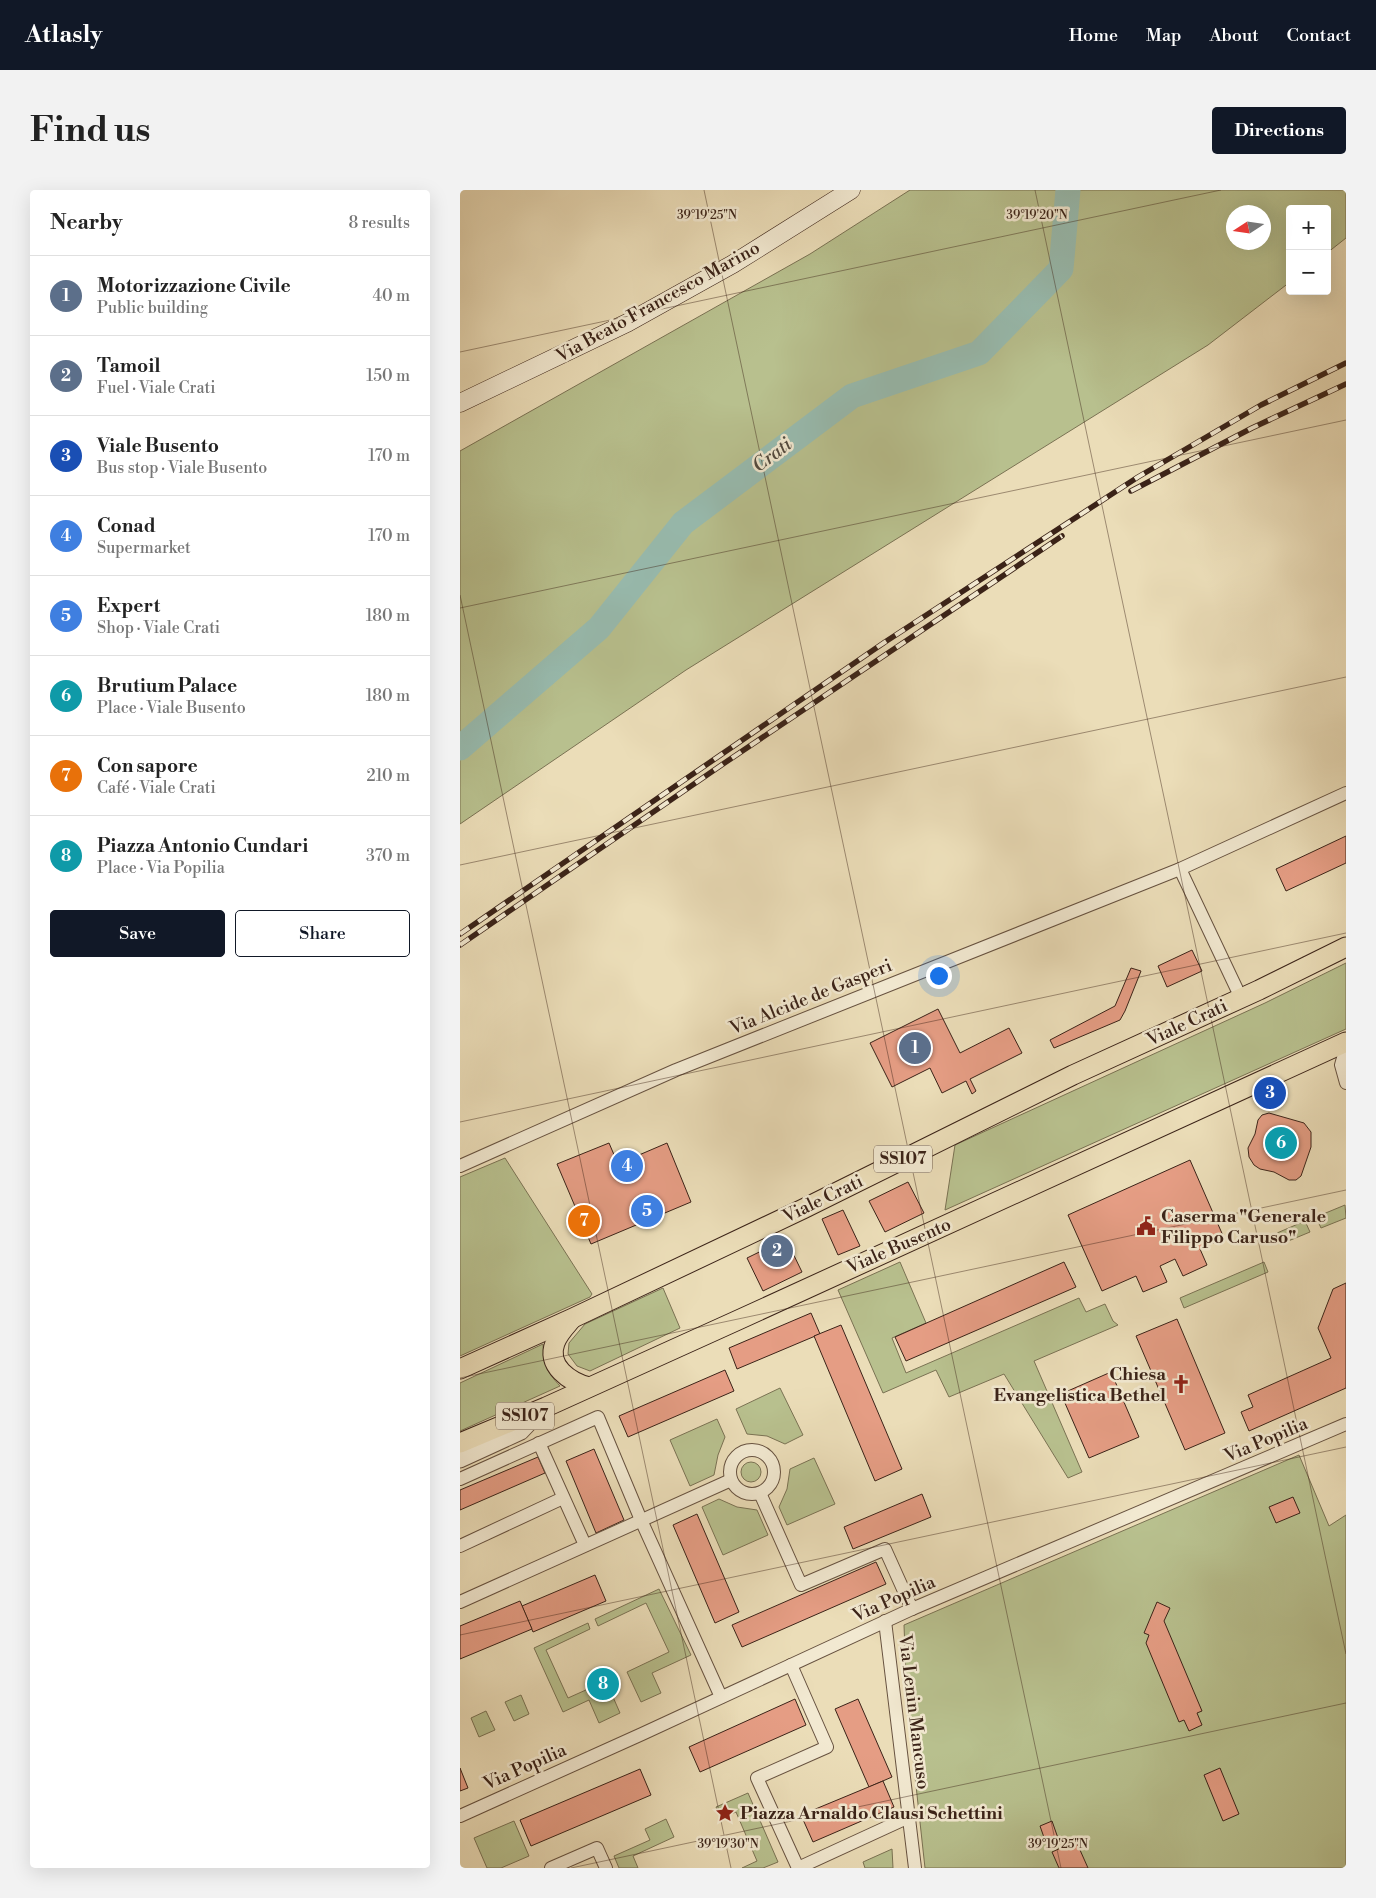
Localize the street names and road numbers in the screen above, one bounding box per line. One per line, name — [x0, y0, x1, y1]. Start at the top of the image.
street label: Via Beato Francesco Marino — [551, 236, 764, 368]
street label: Via Alcide de Gasperi — [725, 954, 896, 1040]
street label: Viale Crati — [1142, 994, 1231, 1052]
road number: SS107 — [874, 1146, 932, 1172]
street label: Viale Crati — [778, 1170, 867, 1229]
street label: Viale Busento — [842, 1213, 955, 1280]
road number: SS107 — [496, 1402, 554, 1430]
street label: Via Popilia — [1220, 1412, 1312, 1468]
street label: Via Popilia — [848, 1570, 940, 1628]
street label: Via Lenin Mancuso — [893, 1632, 935, 1791]
street label: Via Popilia — [479, 1738, 571, 1796]

